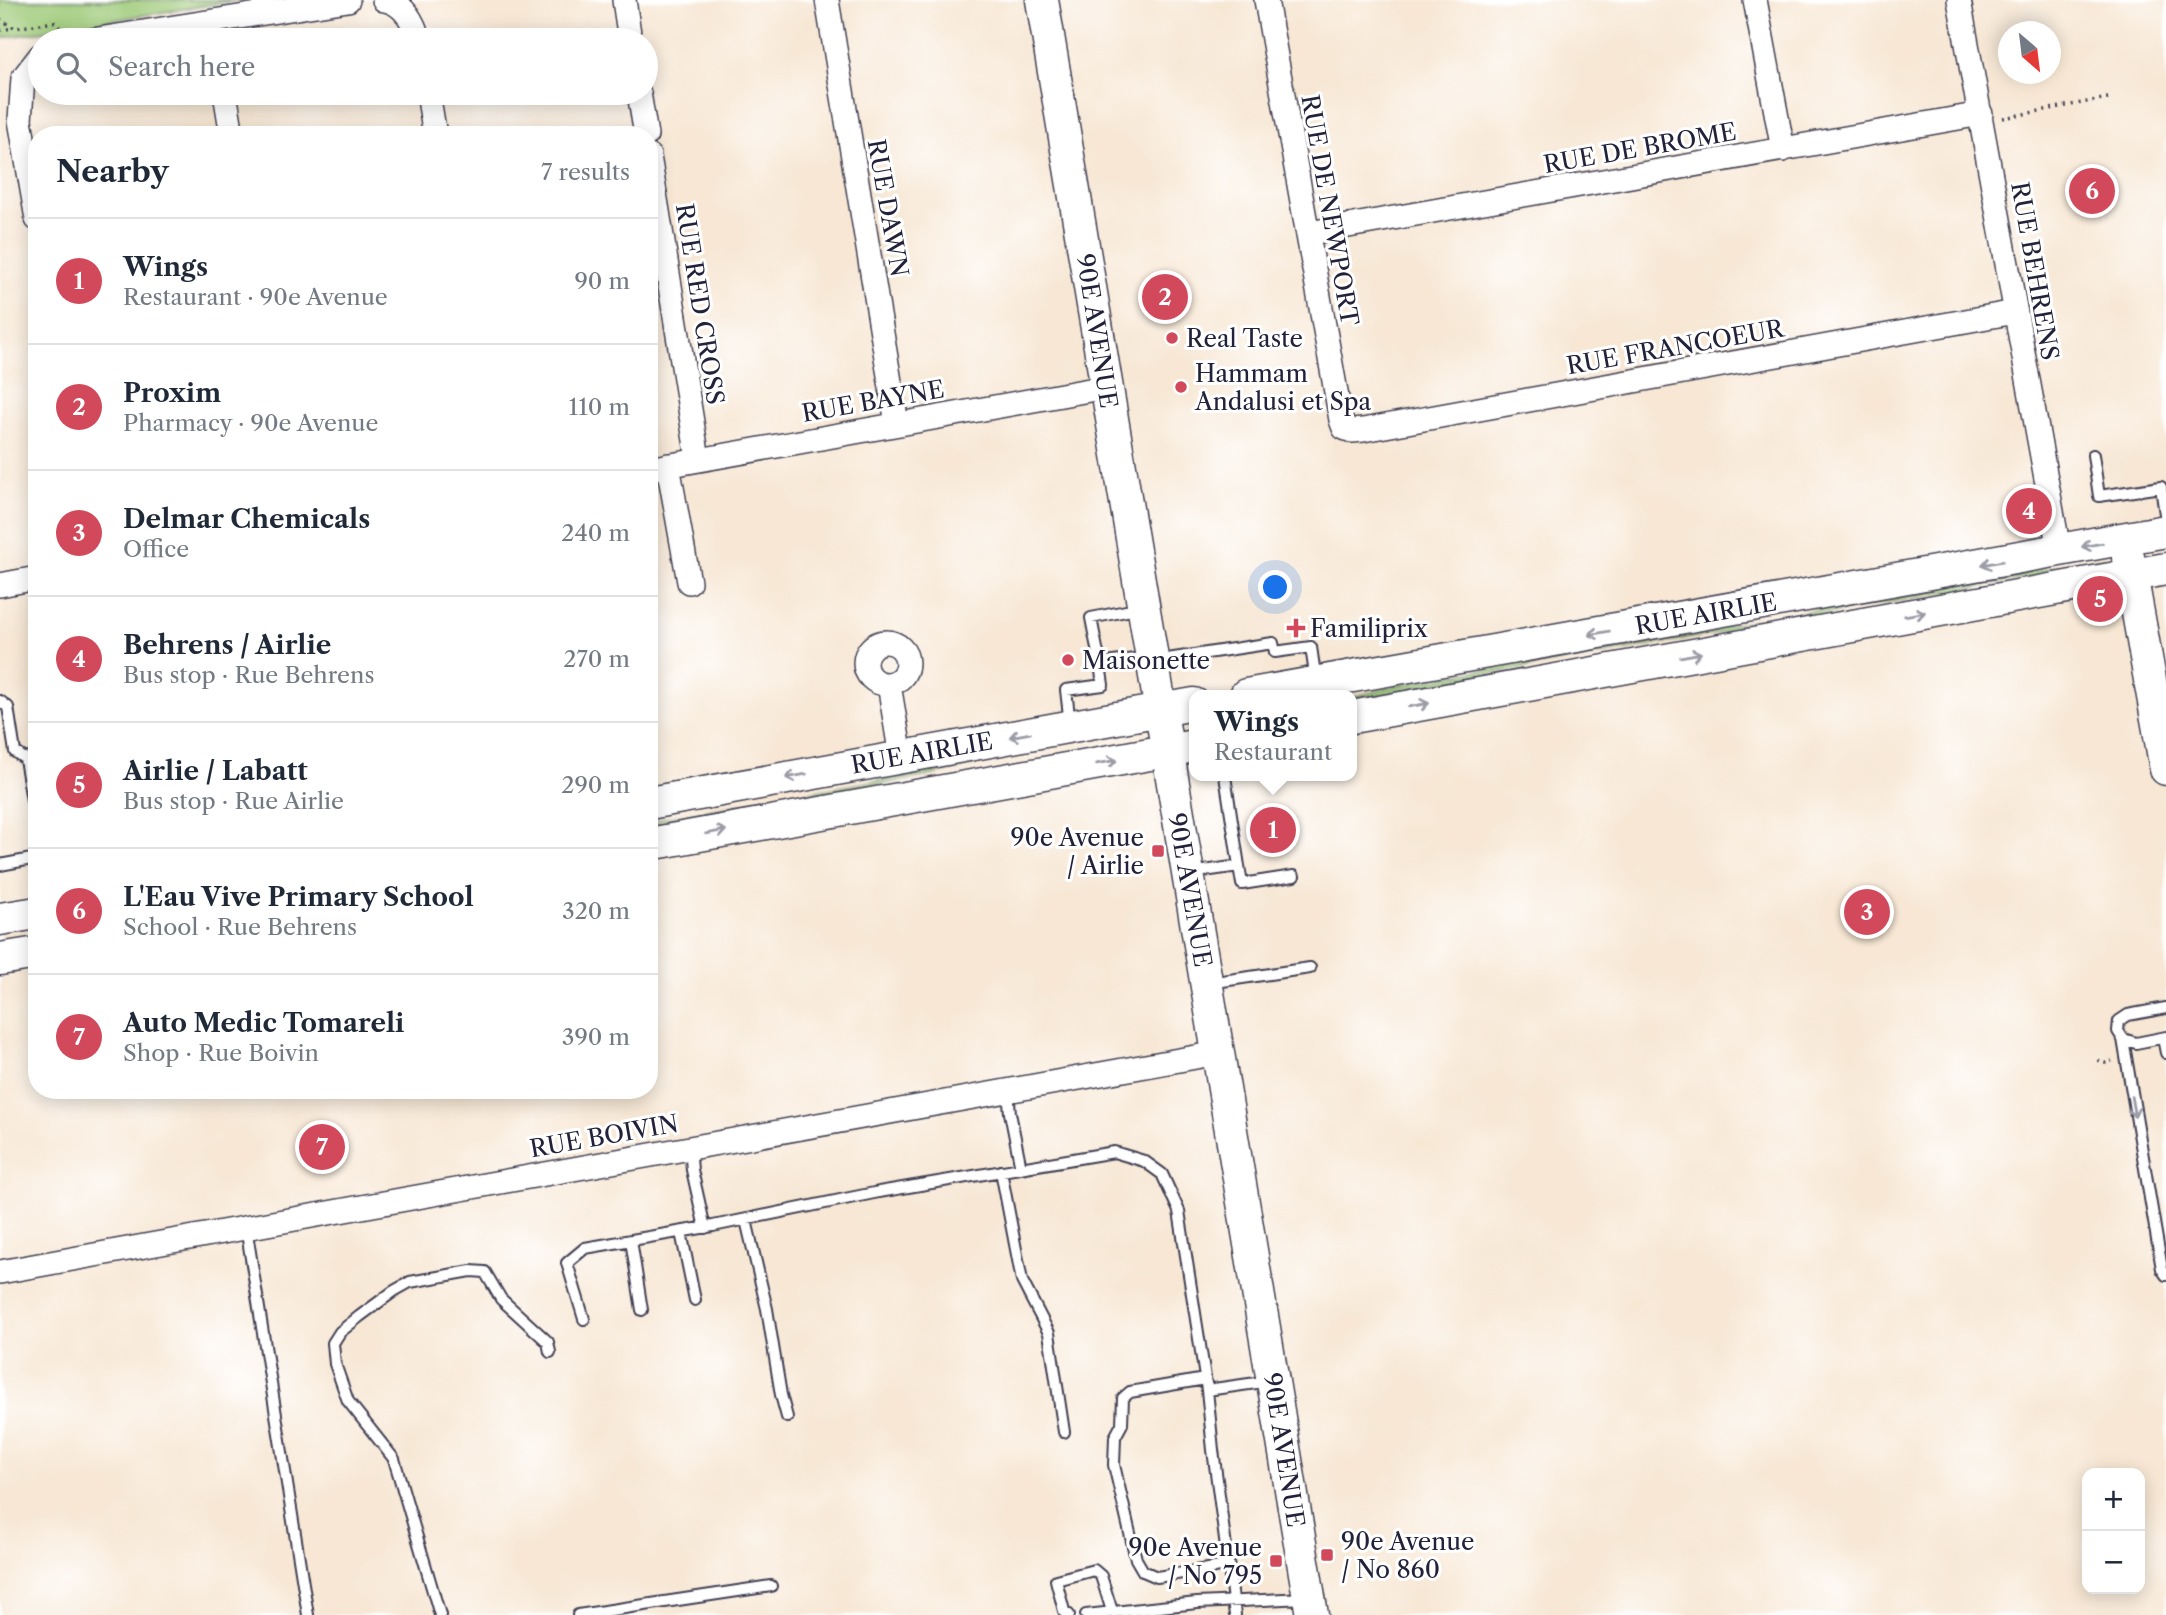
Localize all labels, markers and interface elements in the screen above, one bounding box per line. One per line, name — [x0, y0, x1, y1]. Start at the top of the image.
north arrow — [1998, 21, 2061, 84]
search box — [28, 28, 658, 105]
icon: search — [52, 48, 90, 86]
text: Search here — [108, 51, 255, 83]
street label: RUE DE NEWPORT — [1295, 92, 1365, 328]
street label: RUE DE BROME — [1541, 117, 1739, 179]
street label: RUE DAWN — [862, 137, 914, 279]
text: Nearby — [56, 153, 169, 190]
text: 7 results — [541, 158, 630, 186]
pin: 6 — [2069, 165, 2115, 217]
street label: RUE BEHRENS — [2005, 179, 2065, 363]
street label: RUE RED CROSS — [670, 201, 730, 407]
text: Wings — [123, 251, 208, 283]
street label: 90E AVENUE — [1070, 252, 1124, 410]
text: 1 — [74, 267, 84, 295]
text: 90 m — [574, 267, 630, 295]
pin: 2 — [1142, 271, 1188, 323]
text: Restaurant · 90e Avenue — [123, 283, 388, 311]
street label: RUE FRANCOEUR — [1564, 313, 1787, 380]
place label: Real Taste — [1186, 324, 1303, 353]
marker: Real Taste — [1164, 330, 1180, 346]
place label: Hammam Andalusi et Spa — [1194, 359, 1372, 416]
street label: RUE BAYNE — [799, 374, 947, 428]
text: Proxim — [123, 377, 221, 409]
marker: Hammam Andalusi et Spa — [1173, 379, 1189, 395]
text: 2 — [72, 393, 86, 421]
text: 110 m — [569, 393, 630, 421]
text: Pharmacy · 90e Avenue — [123, 409, 378, 437]
pin: 4 — [2006, 485, 2052, 537]
text: Delmar Chemicals — [123, 503, 370, 535]
text: 3 — [73, 519, 86, 547]
text: 240 m — [561, 519, 630, 547]
text: Office — [123, 535, 189, 563]
one-way arrow — [2081, 538, 2103, 552]
one-way arrow — [1981, 556, 2004, 570]
your location — [1258, 570, 1292, 604]
pin: 5 — [2077, 573, 2123, 625]
street label: RUE AIRLIE — [1633, 587, 1779, 641]
one-way arrow — [1903, 607, 1926, 620]
place label: Familiprix — [1310, 614, 1428, 643]
marker: Familiprix — [1288, 620, 1304, 636]
one-way arrow — [1588, 627, 1611, 640]
text: Behrens / Airlie — [123, 629, 331, 661]
text: 4 — [72, 645, 86, 673]
text: 270 m — [563, 645, 630, 673]
place label: Maisonette — [1082, 646, 1210, 675]
one-way arrow — [1679, 648, 1702, 661]
marker: Maisonette — [1060, 652, 1076, 668]
text: Bus stop · Rue Behrens — [123, 661, 374, 689]
popup — [1189, 690, 1357, 781]
one-way arrow — [1407, 697, 1430, 711]
text: Wings — [1214, 706, 1299, 738]
street label: RUE AIRLIE — [849, 726, 995, 780]
one-way arrow — [1009, 729, 1032, 742]
text: Restaurant — [1214, 738, 1332, 766]
one-way arrow — [1095, 754, 1118, 768]
text: Airlie / Labatt — [123, 755, 308, 787]
one-way arrow — [785, 770, 808, 783]
text: 5 — [73, 771, 85, 799]
text: 290 m — [561, 771, 630, 799]
text: Bus stop · Rue Airlie — [123, 787, 344, 815]
pin: 1 — [1250, 804, 1296, 856]
street label: 90E AVENUE — [1162, 811, 1218, 969]
place label: 90e Avenue / Airlie — [1011, 823, 1144, 880]
one-way arrow — [705, 824, 727, 838]
marker: 90e Avenue / Airlie — [1150, 843, 1166, 859]
text: L'Eau Vive Primary School — [123, 881, 474, 913]
pin: 3 — [1844, 886, 1890, 938]
text: 6 — [72, 897, 86, 925]
text: 320 m — [562, 897, 630, 925]
text: School · Rue Behrens — [123, 913, 357, 941]
text: Auto Medic Tomareli — [123, 1007, 404, 1039]
text: 7 — [73, 1023, 85, 1051]
text: 390 m — [562, 1023, 630, 1051]
text: Shop · Rue Boivin — [123, 1039, 319, 1067]
one-way arrow — [2127, 1095, 2141, 1118]
street label: RUE BOIVIN — [527, 1109, 681, 1163]
pin: 7 — [299, 1121, 345, 1173]
street label: 90E AVENUE — [1257, 1371, 1311, 1529]
map controls — [2082, 1468, 2145, 1594]
button: + — [2082, 1468, 2145, 1531]
place label: 90e Avenue / No 860 — [1341, 1527, 1474, 1584]
button: − — [2082, 1531, 2145, 1594]
place label: 90e Avenue / No 795 — [1129, 1533, 1262, 1590]
marker: 90e Avenue / No 860 — [1319, 1547, 1335, 1563]
marker: 90e Avenue / No 795 — [1268, 1553, 1284, 1569]

